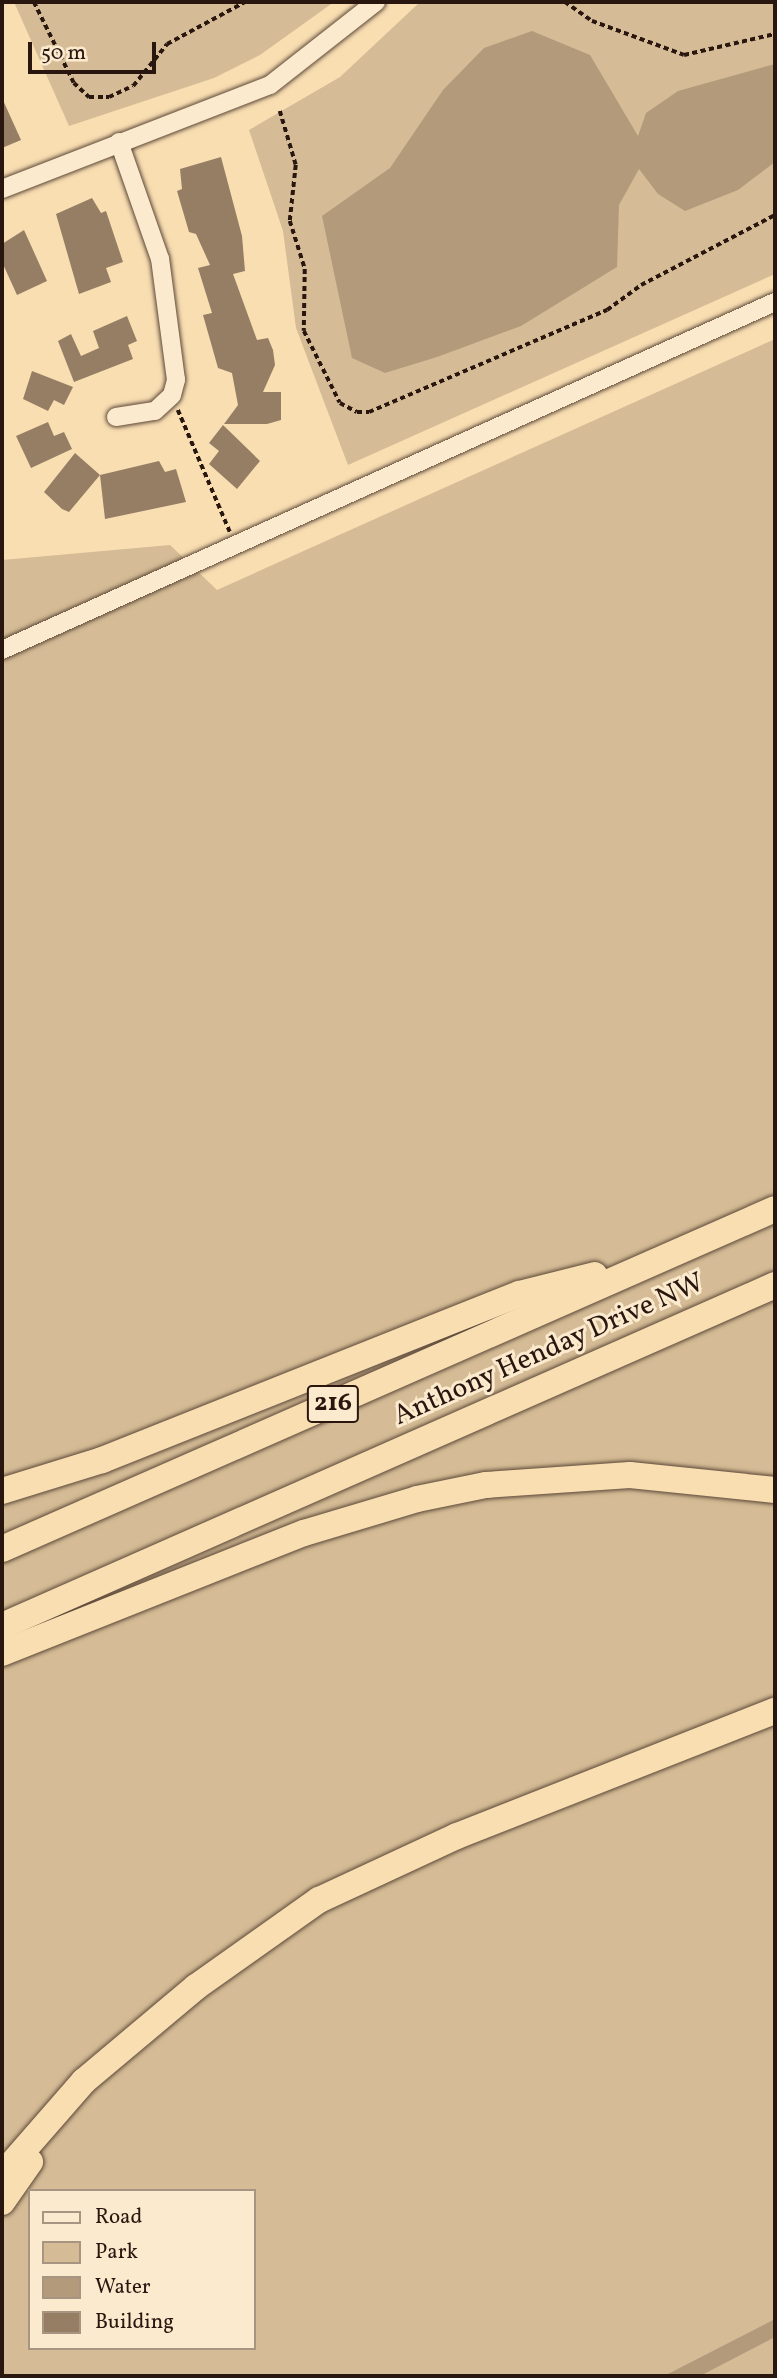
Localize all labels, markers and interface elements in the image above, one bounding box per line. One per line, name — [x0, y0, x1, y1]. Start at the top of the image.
scale bar — [32, 28, 159, 72]
text: 50 m — [41, 39, 86, 68]
street label: Anthony Henday Drive NW — [388, 1266, 710, 1434]
road number: 216 — [307, 1382, 359, 1427]
legend — [28, 2189, 256, 2350]
text: Road — [95, 2203, 142, 2232]
text: Park — [95, 2238, 138, 2267]
text: Water — [95, 2273, 151, 2302]
text: Building — [95, 2308, 174, 2337]

